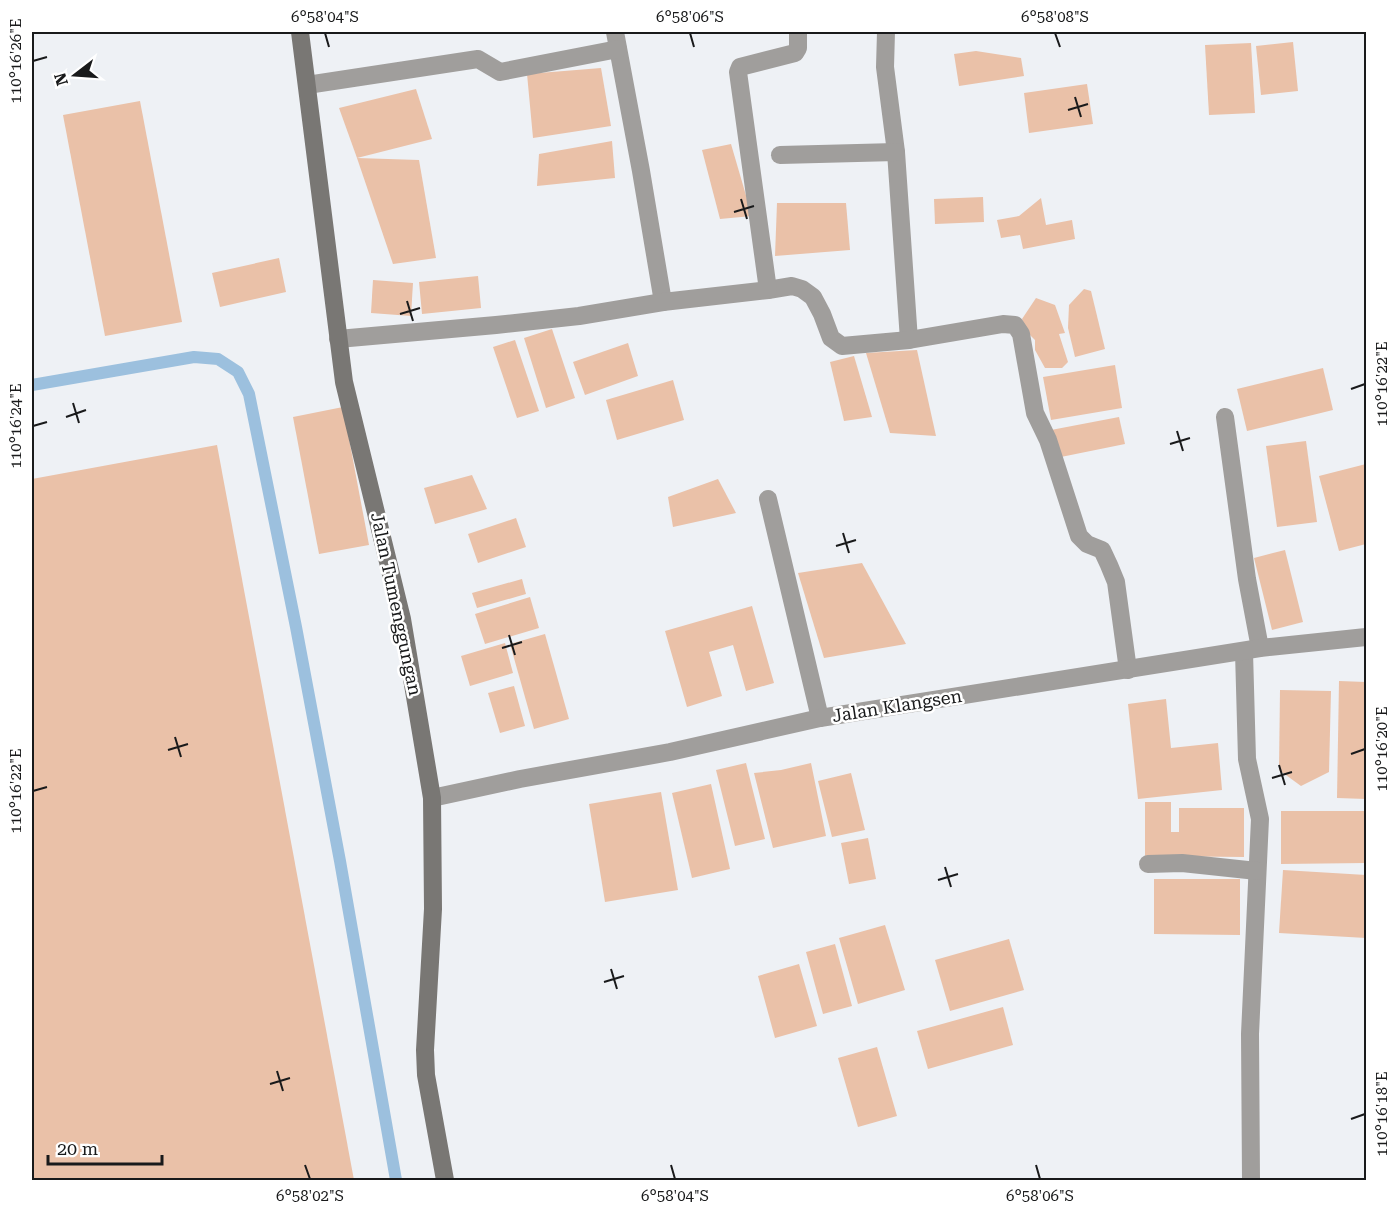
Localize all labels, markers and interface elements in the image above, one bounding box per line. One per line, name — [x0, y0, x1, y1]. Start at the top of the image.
text: 6°58'04"S — [291, 8, 359, 26]
text: 6°58'06"S — [656, 8, 724, 26]
text: 6°58'08"S — [1021, 8, 1089, 26]
text: 110°16'26"E — [7, 18, 25, 104]
north arrow — [45, 45, 105, 105]
text: N — [50, 71, 72, 88]
text: 110°16'22"E — [1373, 341, 1391, 427]
text: 110°16'24"E — [7, 383, 25, 469]
street label: Jalan Tumenggungan — [367, 510, 426, 698]
street label: Jalan Klangsen — [831, 685, 964, 726]
text: 110°16'20"E — [1373, 706, 1391, 792]
text: 110°16'22"E — [7, 748, 25, 834]
text: 110°16'18"E — [1373, 1071, 1391, 1157]
scale bar — [48, 1128, 162, 1166]
text: 20 m — [57, 1138, 98, 1159]
text: 6°58'02"S — [276, 1187, 344, 1205]
text: 6°58'04"S — [641, 1187, 709, 1205]
text: 6°58'06"S — [1006, 1187, 1074, 1205]

